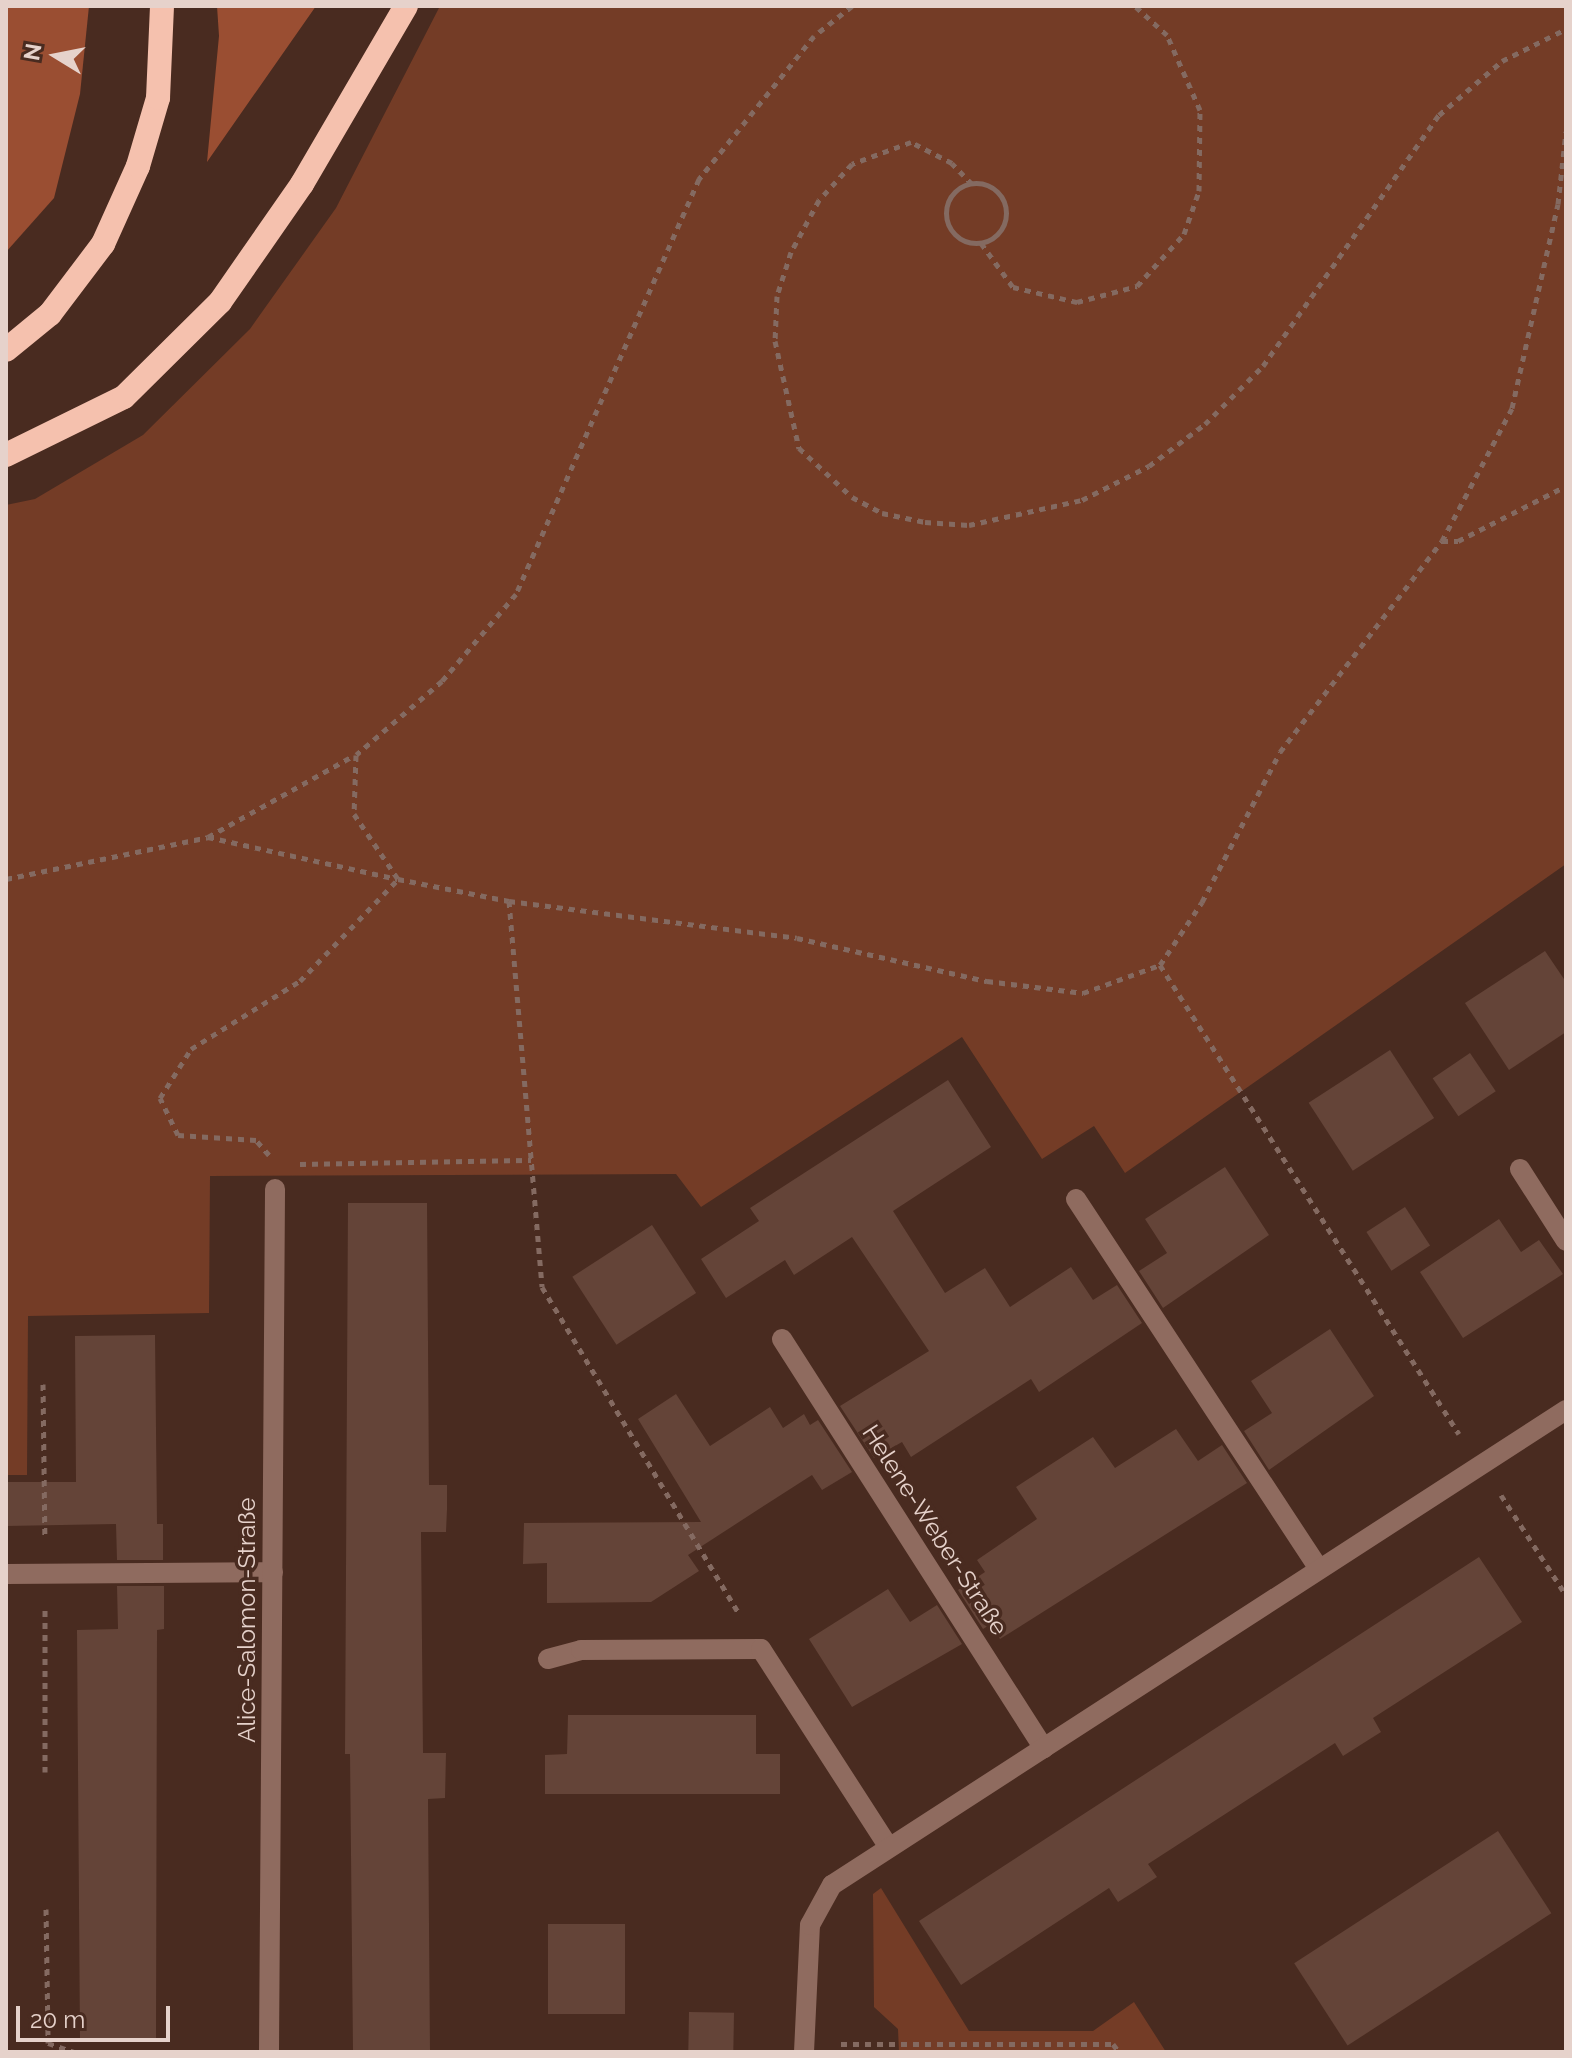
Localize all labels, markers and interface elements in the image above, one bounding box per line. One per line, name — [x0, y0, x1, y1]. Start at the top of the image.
north arrow — [16, 16, 96, 96]
text: N — [18, 41, 47, 62]
street label: Helene-Weber-Straße — [856, 1419, 1014, 1641]
street label: Alice-Salomon-Straße — [233, 1497, 261, 1743]
scale bar — [20, 1990, 174, 2040]
text: 20 m — [30, 2005, 85, 2034]

